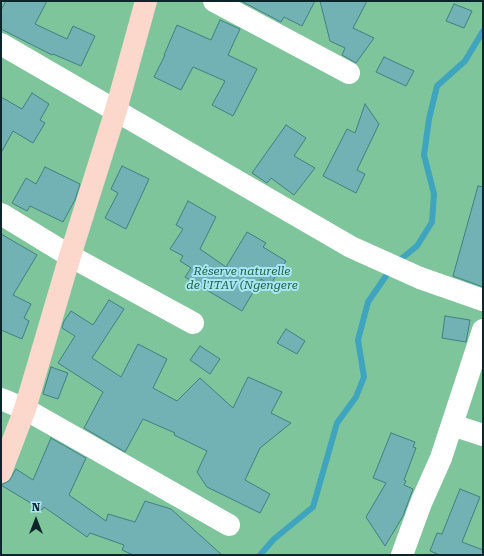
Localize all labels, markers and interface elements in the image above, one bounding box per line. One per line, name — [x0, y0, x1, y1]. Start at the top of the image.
park label: Réserve naturelle de l'ITAV (Ngengere — [186, 264, 298, 292]
north arrow — [16, 500, 56, 540]
text: N — [32, 501, 40, 514]

